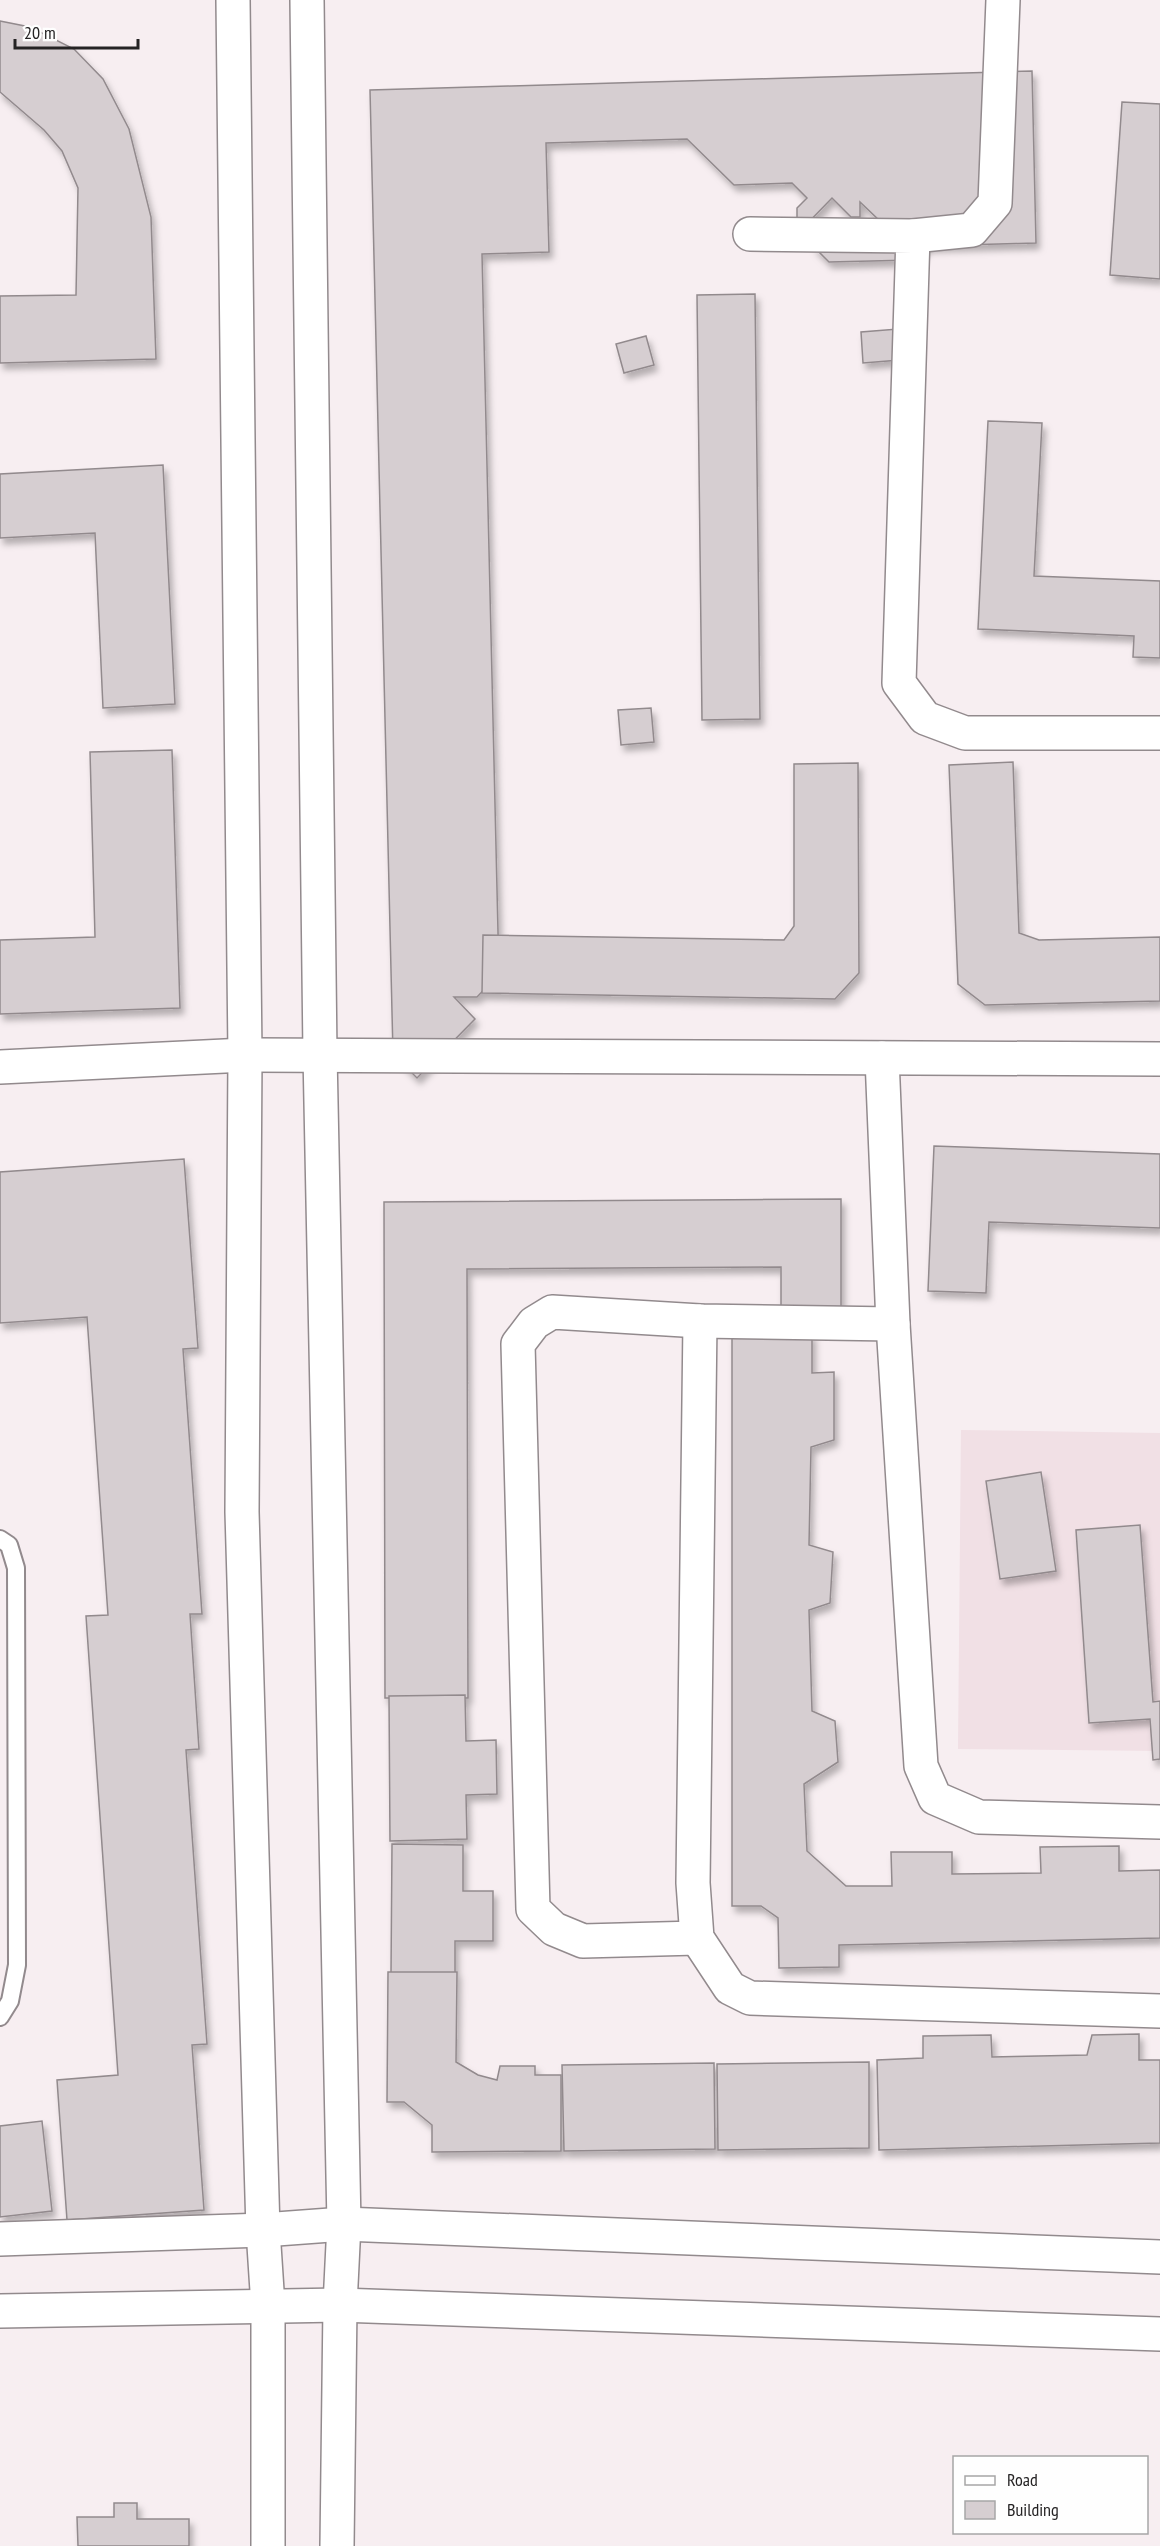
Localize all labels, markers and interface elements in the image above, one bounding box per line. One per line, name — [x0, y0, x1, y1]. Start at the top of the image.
scale bar — [15, 12, 138, 50]
text: 20 m — [24, 21, 56, 44]
legend — [953, 2456, 1148, 2534]
text: Road — [1007, 2468, 1038, 2491]
text: Building — [1007, 2498, 1059, 2521]

